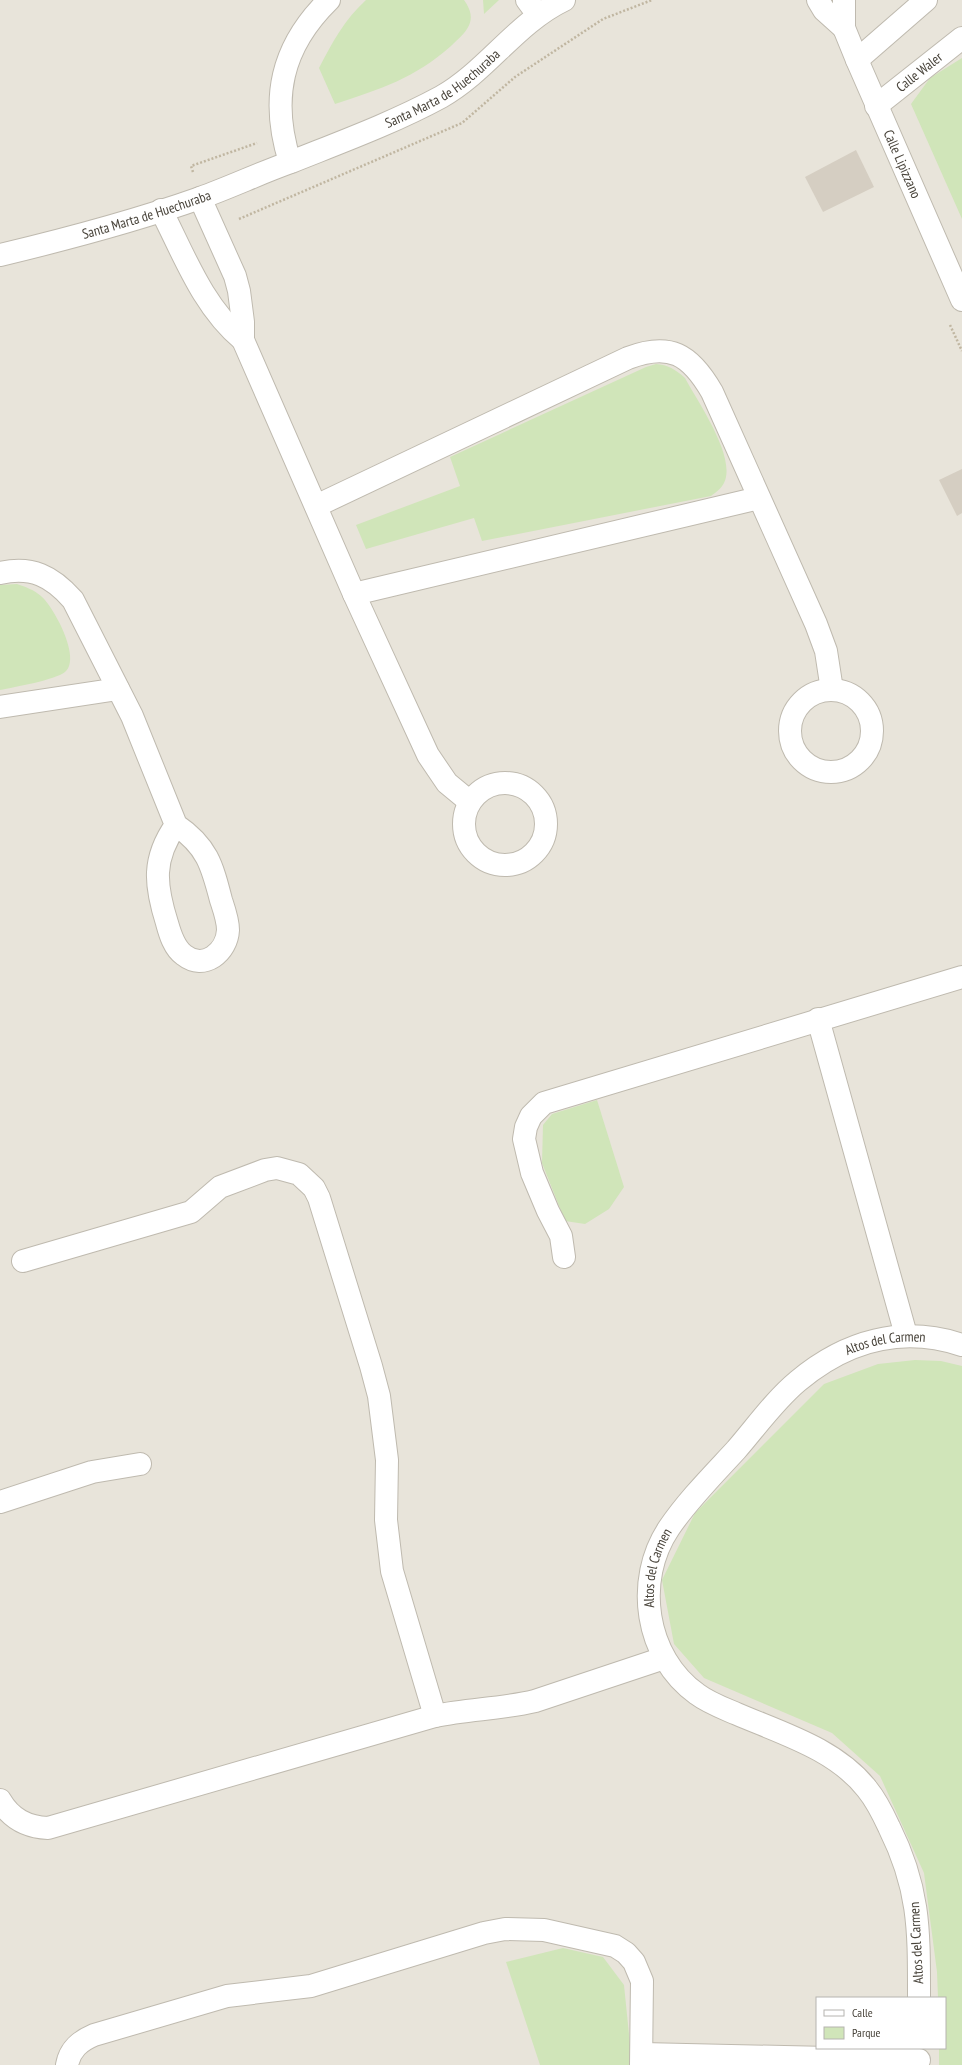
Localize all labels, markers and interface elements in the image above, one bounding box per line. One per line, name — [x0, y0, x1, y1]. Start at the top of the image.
street label: Santa Marta de Huechuraba — [382, 45, 503, 132]
street label: Calle Waler — [892, 48, 946, 96]
street label: Calle Lipizzano — [880, 127, 925, 201]
street label: Santa Marta de Huechuraba — [80, 186, 213, 243]
street label: Altos del Carmen — [842, 1327, 926, 1359]
street label: Altos del Carmen — [640, 1525, 676, 1608]
street label: Altos del Carmen — [905, 1902, 927, 1984]
legend — [816, 1997, 946, 2049]
text: Calle — [852, 2005, 873, 2020]
text: Parque — [852, 2025, 881, 2040]

